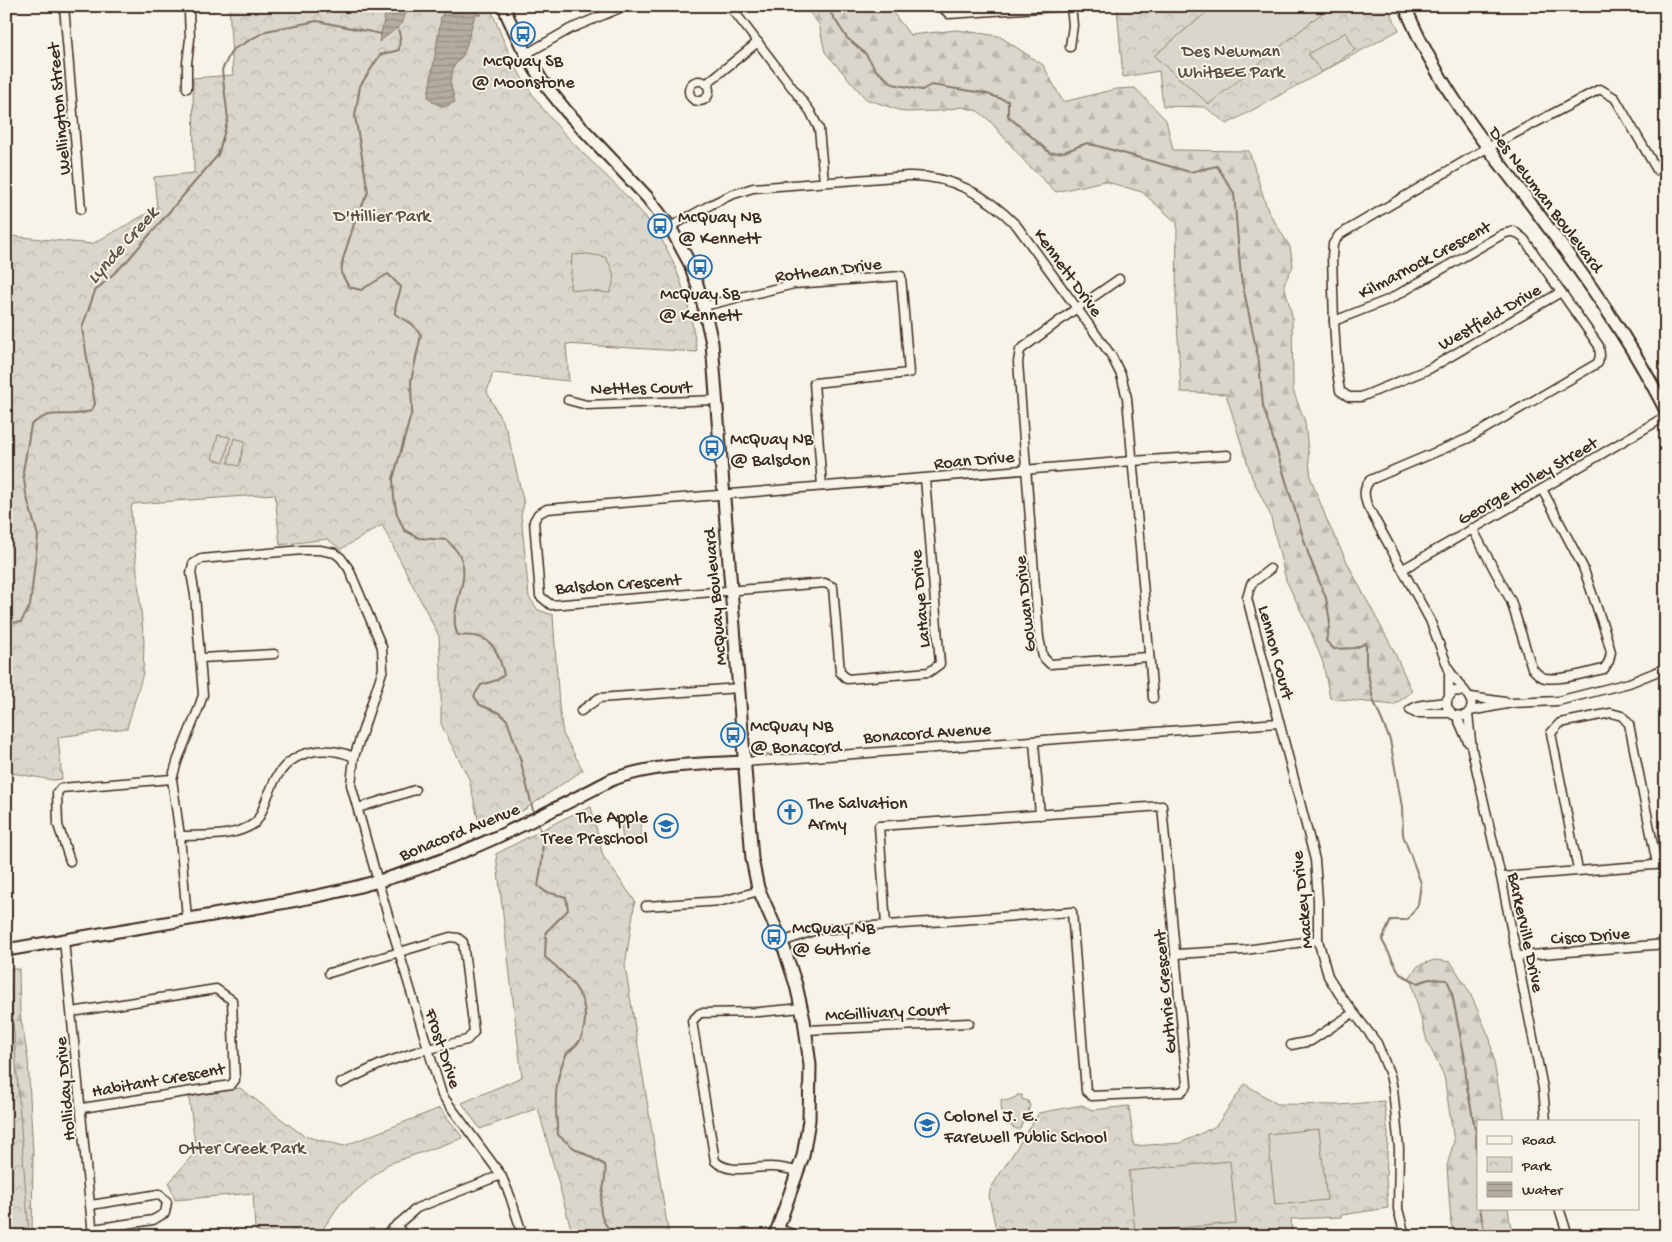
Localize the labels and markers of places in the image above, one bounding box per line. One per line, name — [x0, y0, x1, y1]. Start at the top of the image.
bus stop icon: McQuay SB @ Moonstone — [510, 21, 536, 47]
place label: McQuay SB @ Moonstone — [472, 52, 575, 94]
place label: McQuay NB @ Kennett — [678, 208, 762, 250]
bus stop icon: McQuay NB @ Kennett — [647, 213, 673, 239]
bus stop icon: McQuay SB @ Kennett — [687, 254, 713, 280]
place label: McQuay SB @ Kennett — [659, 285, 743, 327]
place label: McQuay NB @ Balsdon — [730, 430, 814, 472]
bus stop icon: McQuay NB @ Balsdon — [699, 435, 725, 461]
place label: McQuay NB @ Bonacord — [750, 717, 843, 759]
bus stop icon: McQuay NB @ Bonacord — [720, 722, 746, 748]
place label: The Salvation Army — [807, 794, 908, 836]
church icon: The Salvation Army — [777, 799, 803, 825]
place label: The Apple Tree Preschool — [540, 808, 649, 850]
school or university icon: The Apple Tree Preschool — [653, 813, 679, 839]
place label: McQuay NB @ Guthrie — [792, 919, 876, 961]
bus stop icon: McQuay NB @ Guthrie — [761, 924, 787, 950]
place label: Colonel J. E. Farewell Public School — [943, 1107, 1107, 1149]
school or university icon: Colonel J. E. Farewell Public School — [914, 1112, 940, 1138]

